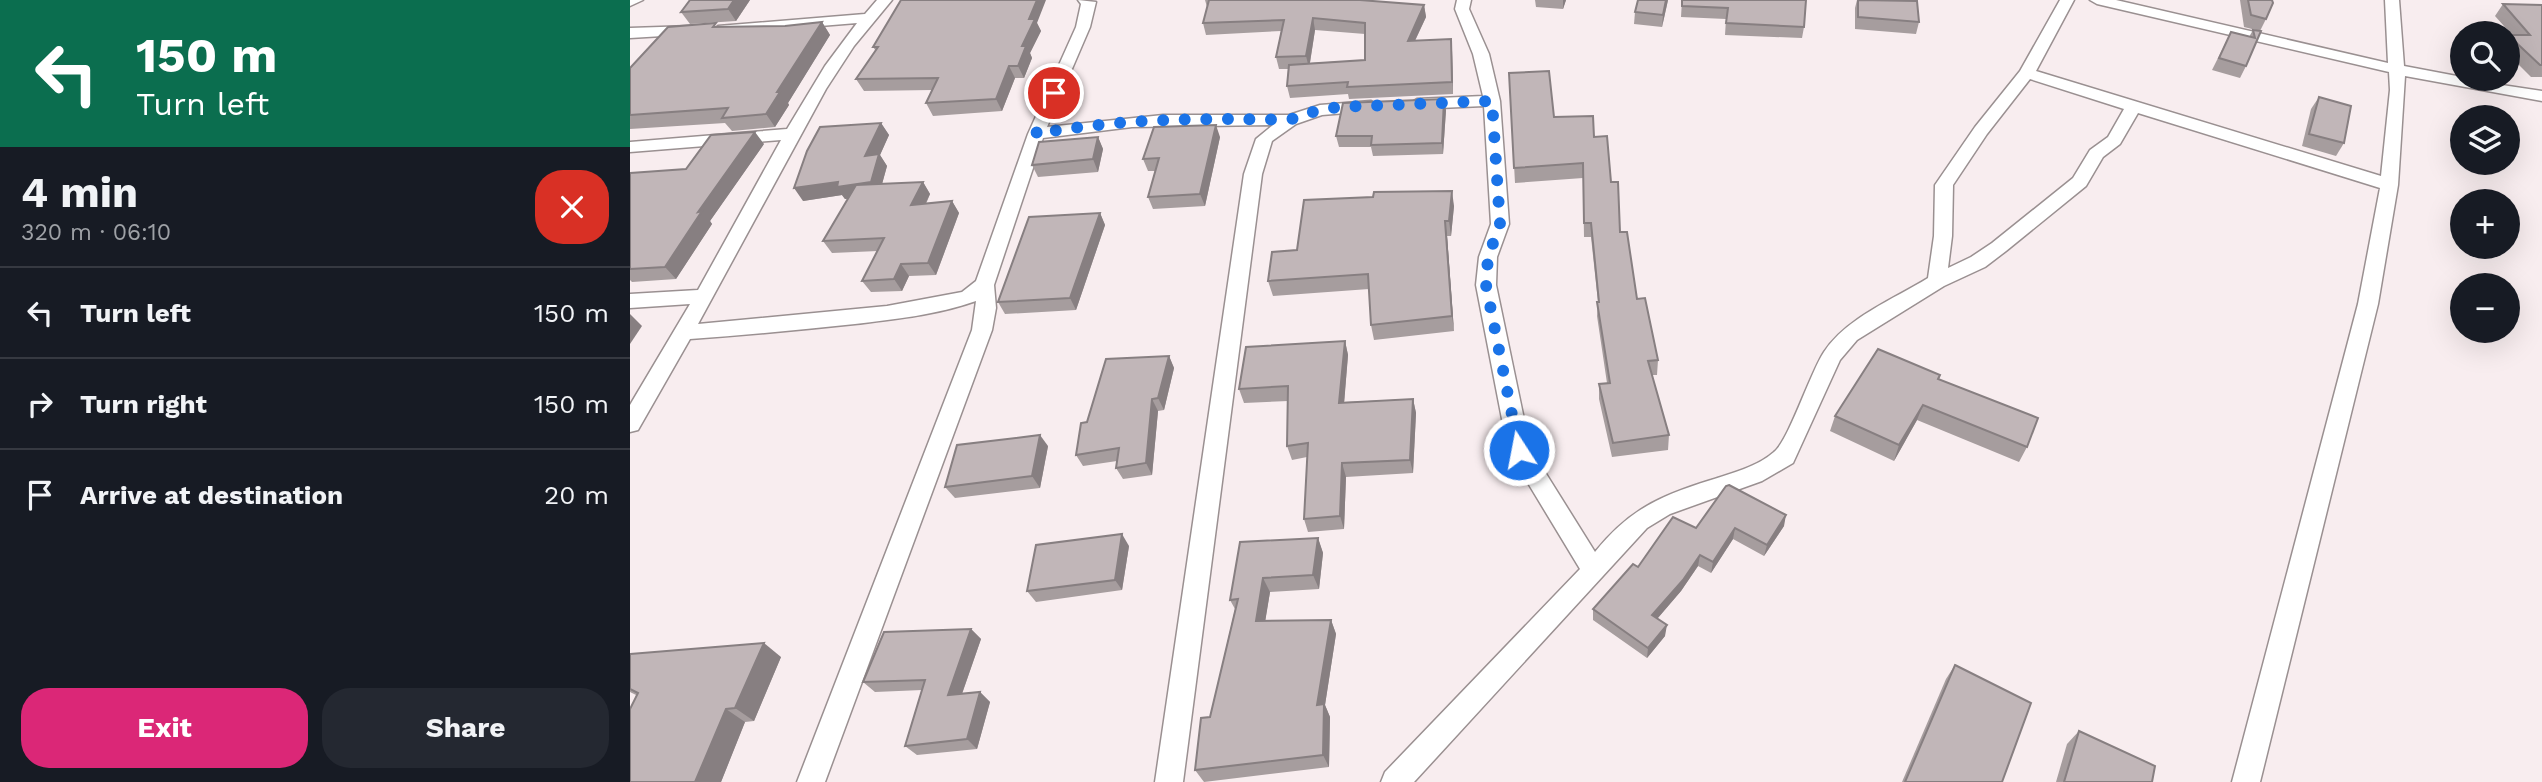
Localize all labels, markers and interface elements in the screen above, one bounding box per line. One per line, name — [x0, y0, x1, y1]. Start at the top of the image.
map controls — [2450, 21, 2520, 343]
button: search — [2450, 21, 2520, 91]
text: 150 m — [136, 26, 277, 84]
icon: left — [21, 28, 112, 119]
pin — [1024, 63, 1084, 123]
icon: arrive — [1035, 74, 1073, 112]
text: Turn left — [136, 85, 269, 123]
button: layers — [2450, 105, 2520, 175]
text: 4 min — [21, 168, 138, 217]
button: close — [535, 170, 609, 244]
button: + — [2450, 189, 2520, 259]
text: 320 m · 06:10 — [21, 219, 171, 246]
button: − — [2450, 273, 2520, 343]
icon: left — [21, 294, 59, 332]
text: Turn left — [80, 298, 191, 328]
text: 150 m — [534, 298, 609, 328]
icon: right — [21, 385, 59, 423]
text: Turn right — [80, 389, 207, 419]
text: 150 m — [534, 389, 609, 419]
position arrow — [1482, 413, 1556, 487]
icon: arrive — [21, 476, 59, 514]
text: Arrive at destination — [80, 480, 343, 510]
text: 20 m — [544, 480, 609, 510]
button: Exit — [21, 688, 308, 768]
button: Share — [322, 688, 609, 768]

